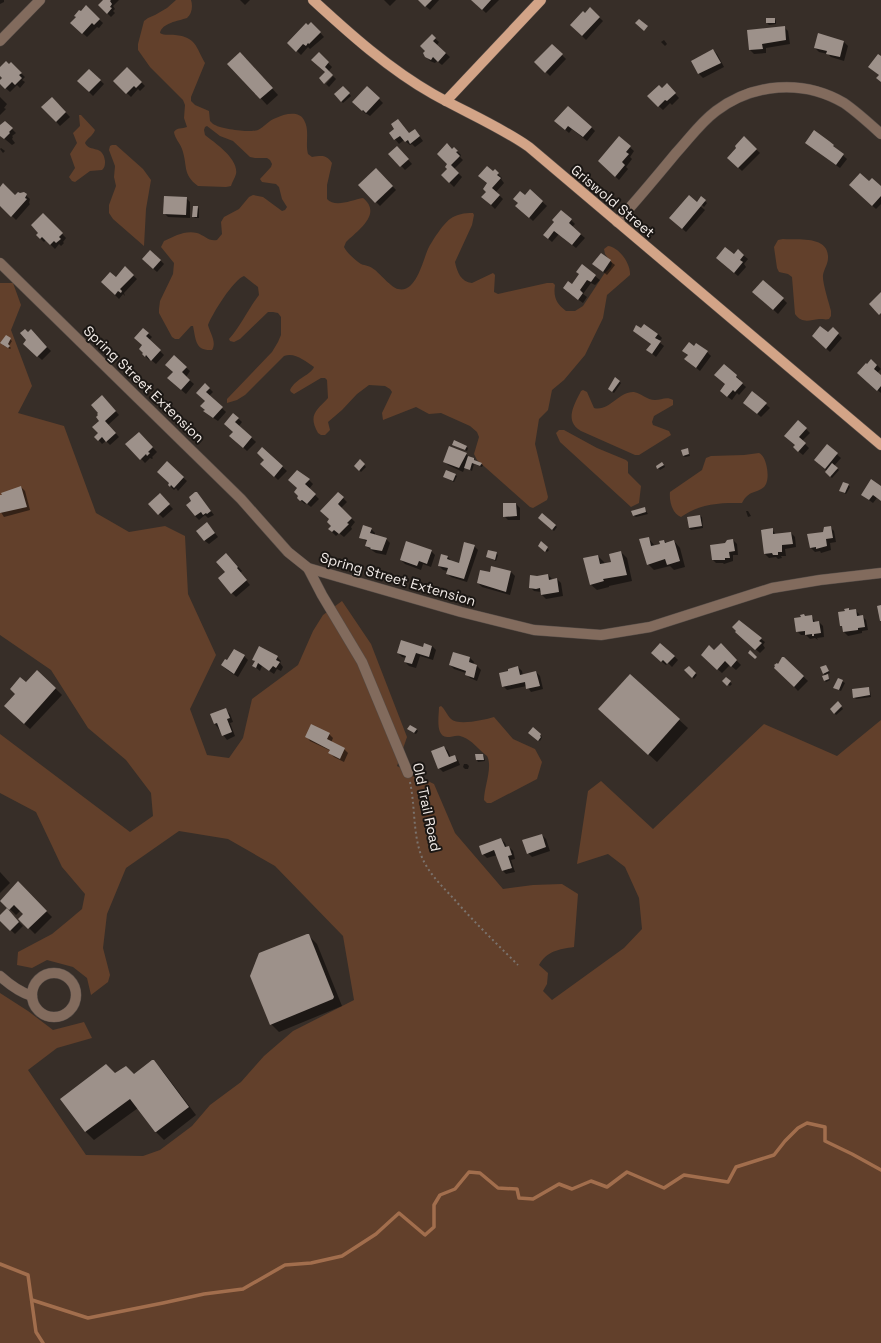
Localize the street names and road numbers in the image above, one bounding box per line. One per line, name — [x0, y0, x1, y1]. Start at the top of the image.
street label: Griswold Street — [567, 161, 659, 241]
street label: Spring Street Extension — [80, 322, 208, 446]
street label: Spring Street Extension — [318, 548, 478, 610]
street label: Old Trail Road — [409, 761, 445, 853]

